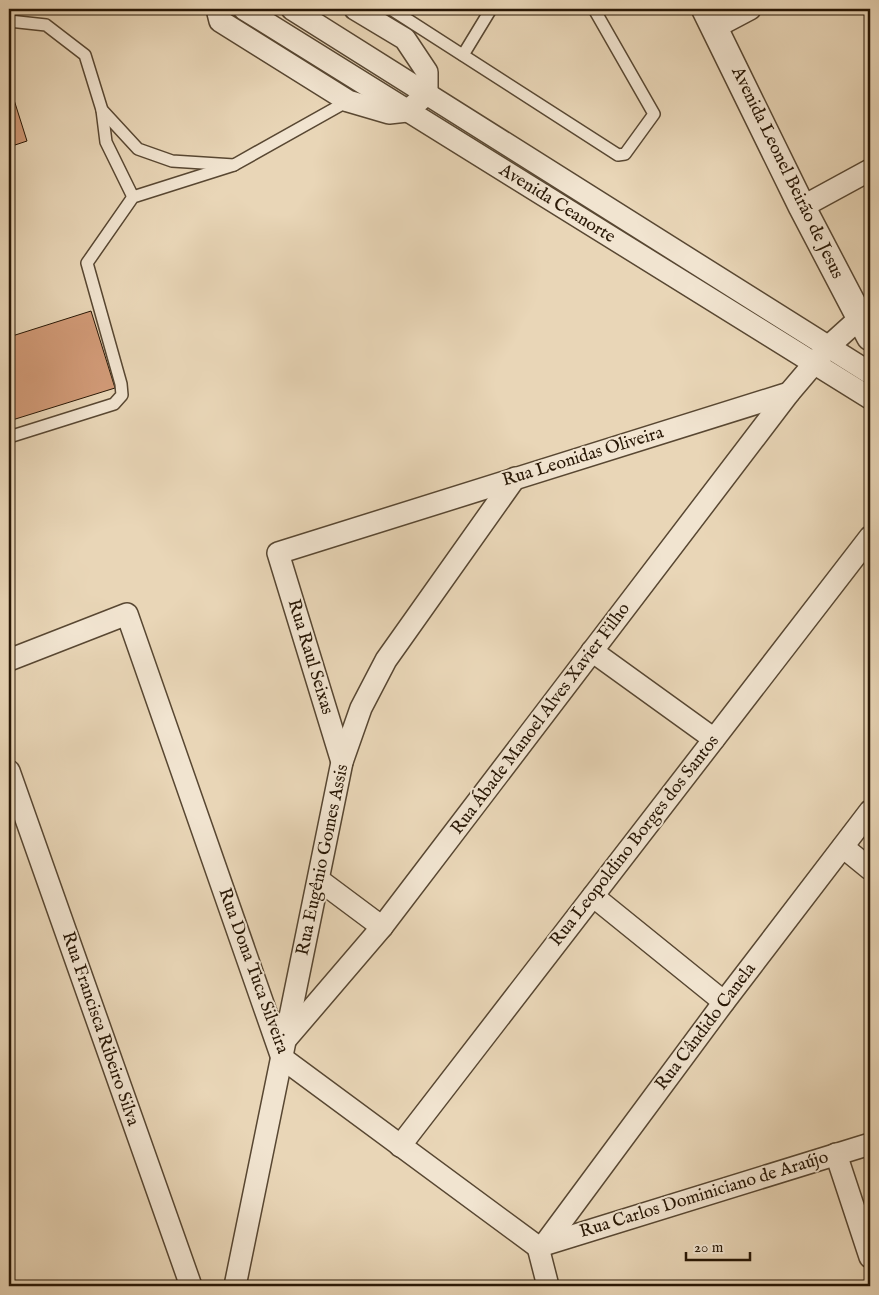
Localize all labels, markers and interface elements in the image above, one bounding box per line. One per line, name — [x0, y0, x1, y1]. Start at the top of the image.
street label: Avenida Leonel Beirão de Jesus — [725, 62, 848, 283]
street label: Avenida Ceanorte — [494, 159, 619, 249]
street label: Rua Leonidas Oliveira — [500, 421, 667, 492]
street label: Rua Raul Seixas — [282, 597, 338, 717]
street label: Rua Ábade Manoel Alves Xavier Filho — [445, 597, 636, 840]
street label: Rua Leopoldino Borges dos Santos — [545, 731, 725, 951]
street label: Rua Eugênio Gomes Assis — [292, 762, 354, 958]
street label: Rua Dona Tuca Silveira — [212, 885, 294, 1057]
street label: Rua Francisca Ribeiro Silva — [56, 929, 144, 1129]
street label: Rua Cândido Canela — [651, 959, 762, 1095]
street label: Rua Carlos Dominiciano de Araújo — [577, 1146, 832, 1244]
scale bar — [686, 1230, 750, 1262]
text: 20 m — [694, 1238, 724, 1257]

